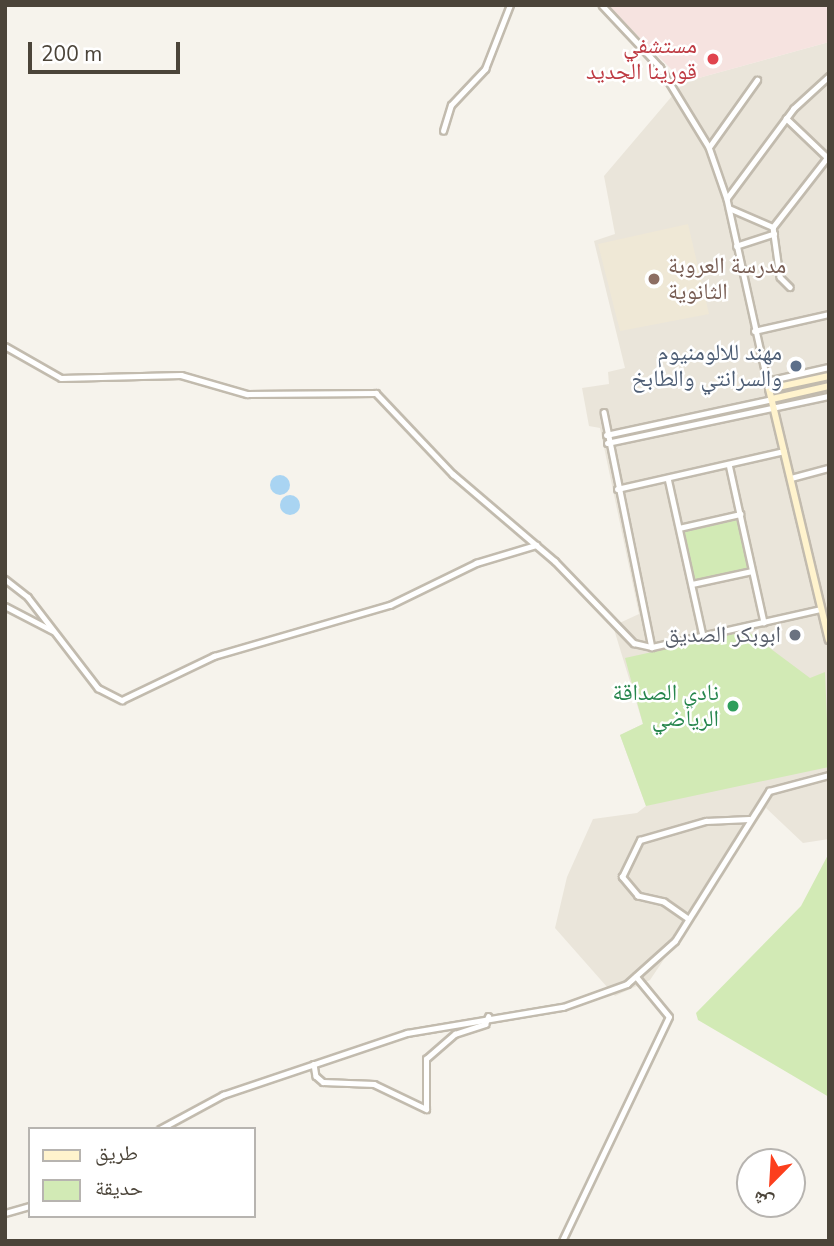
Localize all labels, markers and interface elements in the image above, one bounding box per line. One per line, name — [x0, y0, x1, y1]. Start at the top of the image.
scale bar — [32, 28, 184, 72]
place label: مستشفي قورينا الجديد — [586, 32, 697, 86]
text: 200 m — [41, 40, 102, 68]
marker: مستشفي قورينا الجديد — [703, 49, 723, 69]
place label: مدرسة العروبة الثانوية — [668, 252, 786, 306]
marker: مدرسة العروبة الثانوية — [646, 271, 662, 287]
place label: مهند للالومنيوم والسرانتي والطابخ — [632, 339, 782, 393]
marker: مهند للالومنيوم والسرانتي والطابخ — [788, 358, 804, 374]
place label: ابوبكر الصديق — [665, 621, 781, 649]
marker: ابوبكر الصديق — [787, 627, 803, 643]
place label: نادي الصداقة الرياضي — [613, 679, 719, 733]
marker: نادي الصداقة الرياضي — [725, 698, 741, 714]
legend — [28, 1127, 256, 1218]
text: طريق — [95, 1139, 138, 1167]
north arrow — [736, 1148, 806, 1218]
text: حديقة — [95, 1174, 143, 1202]
text: ش — [749, 1184, 778, 1216]

